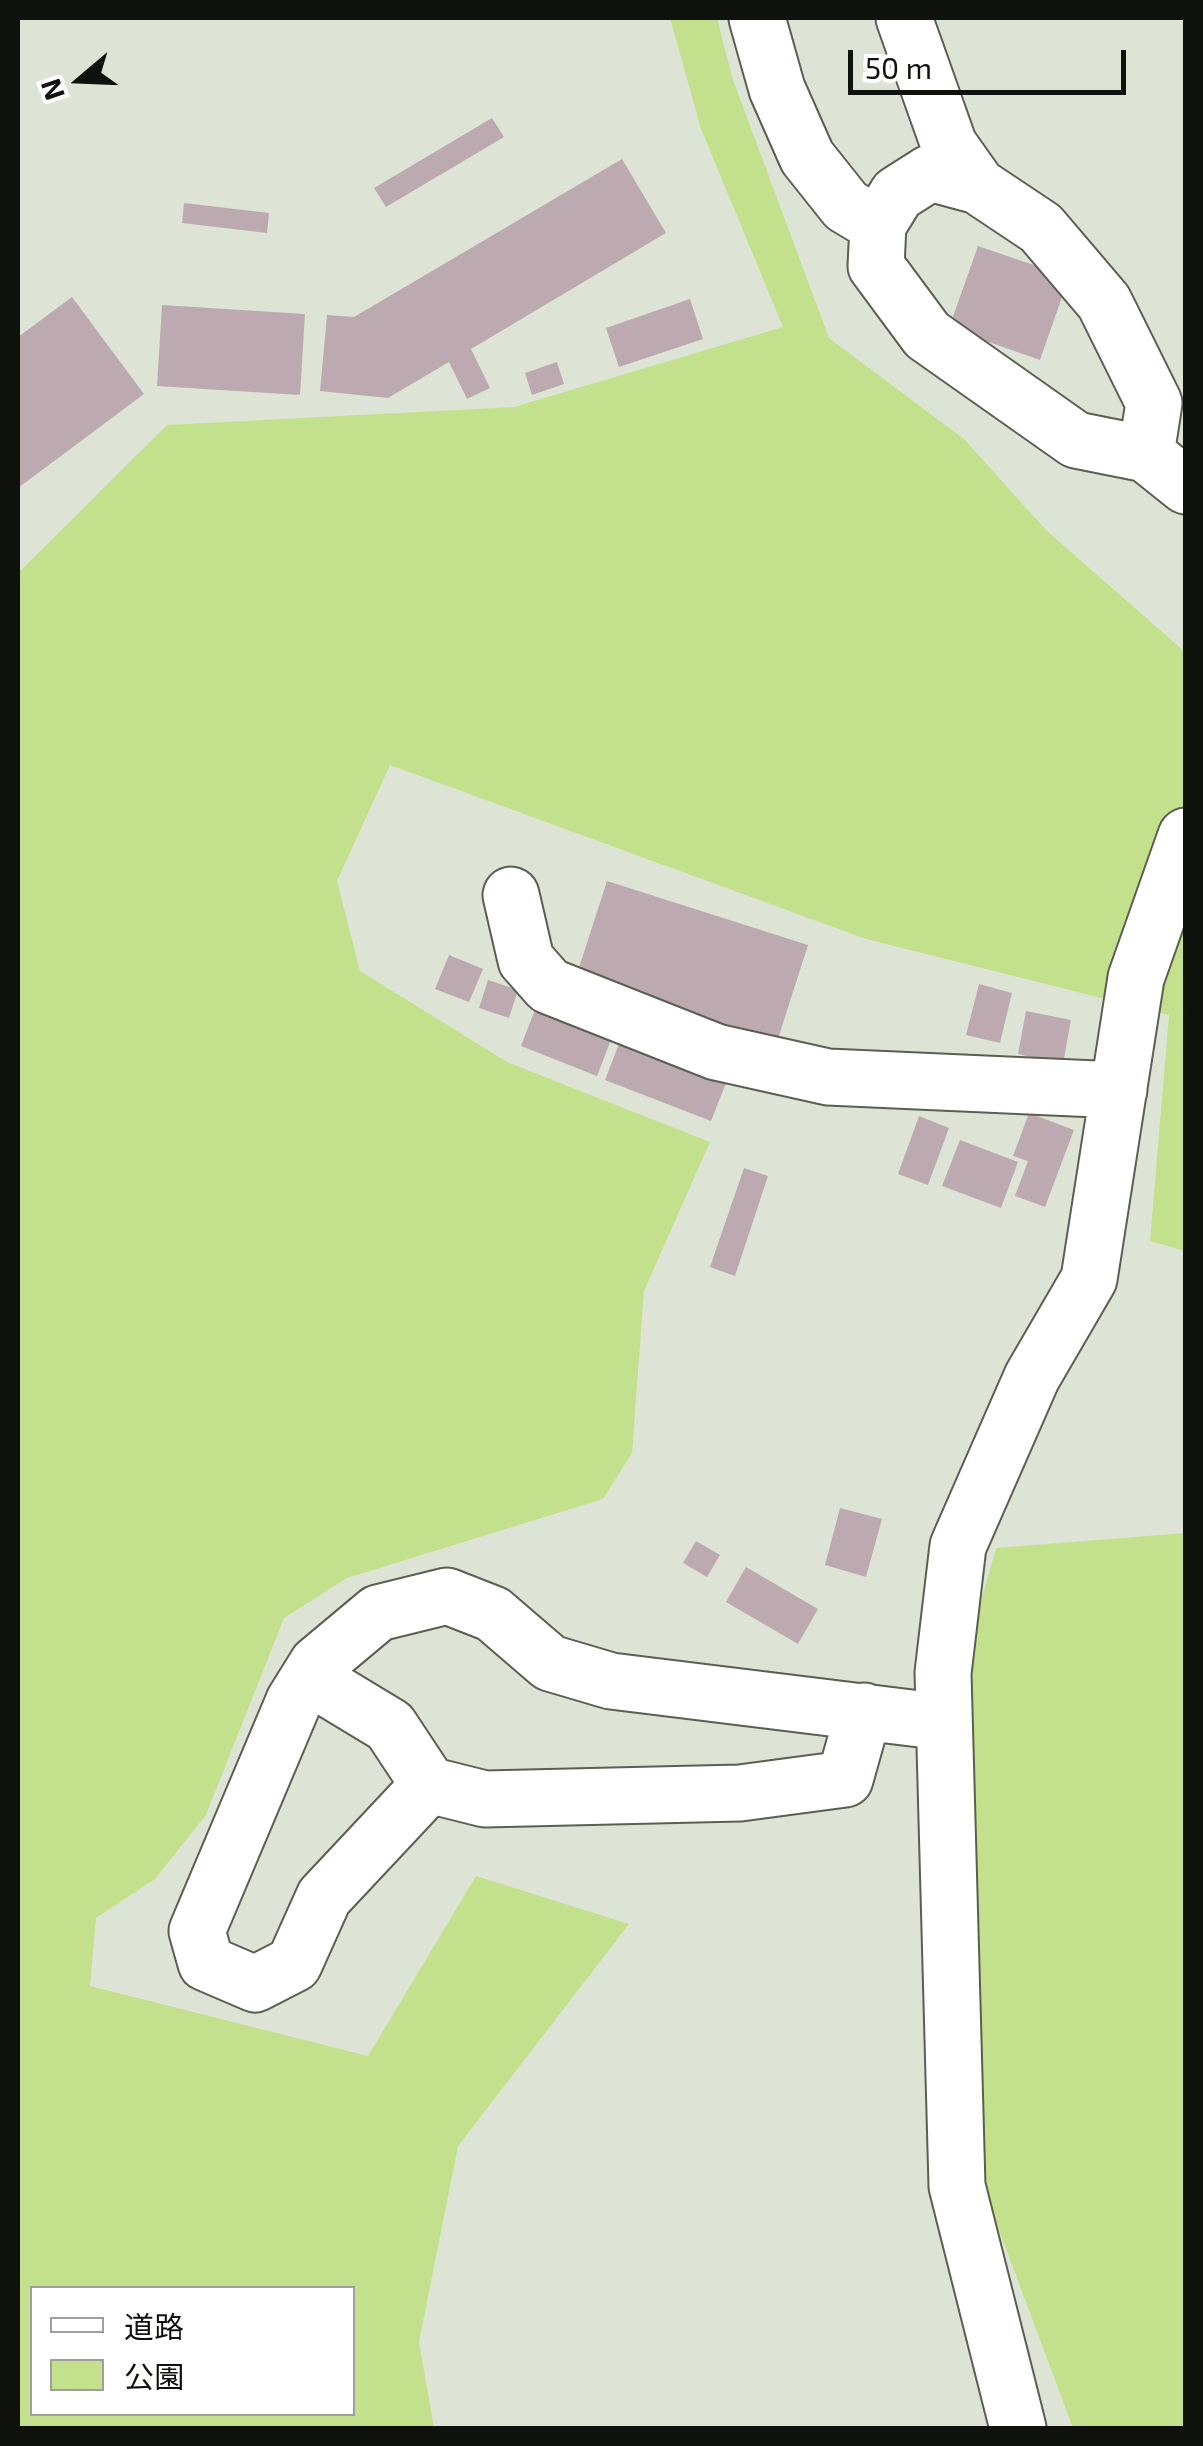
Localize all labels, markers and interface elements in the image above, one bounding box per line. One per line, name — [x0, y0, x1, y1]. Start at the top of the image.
north arrow — [30, 30, 130, 130]
scale bar — [853, 30, 1130, 92]
text: 50 m — [865, 49, 932, 85]
text: N — [32, 75, 71, 105]
legend — [30, 2286, 355, 2416]
text: 道路 — [124, 2308, 184, 2344]
text: 公園 — [124, 2358, 184, 2394]

